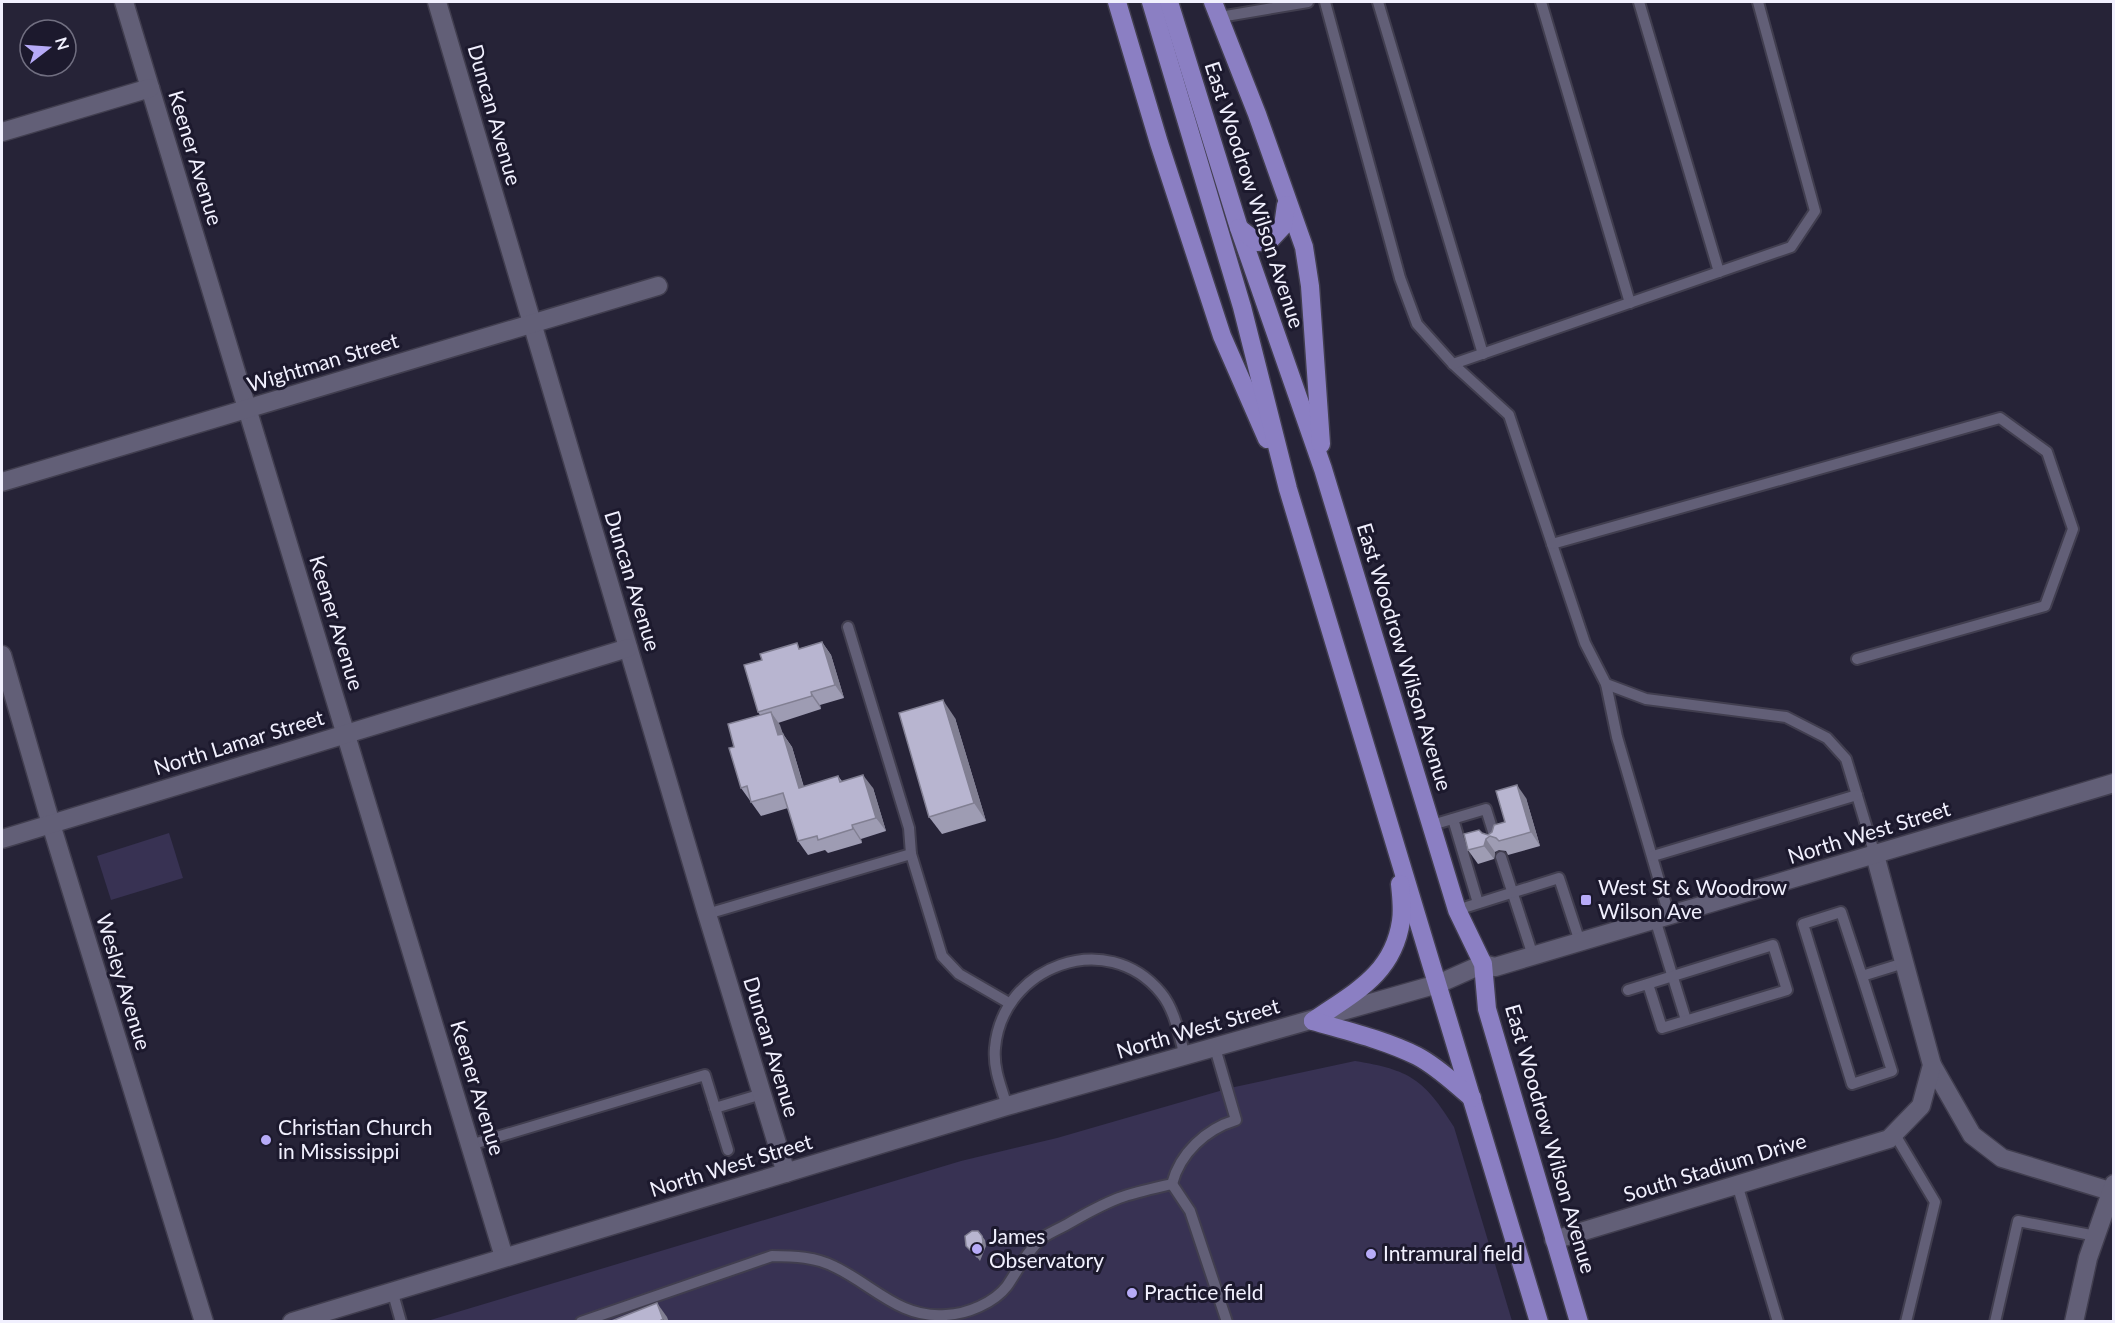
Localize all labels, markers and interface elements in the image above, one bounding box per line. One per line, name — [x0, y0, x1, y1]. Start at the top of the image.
north arrow — [18, 18, 78, 78]
text: N — [52, 35, 74, 52]
street label: Duncan Avenue — [463, 41, 528, 188]
street label: East Woodrow Wilson Avenue — [1200, 58, 1310, 331]
street label: Keener Avenue — [164, 87, 229, 228]
street label: Wightman Street — [244, 327, 402, 396]
street label: Duncan Avenue — [600, 507, 667, 654]
street label: East Woodrow Wilson Avenue — [1353, 520, 1458, 794]
street label: Keener Avenue — [305, 552, 370, 693]
street label: North Lamar Street — [150, 704, 327, 779]
street label: North West Street — [1784, 795, 1953, 868]
place label: West St & Woodrow Wilson Ave — [1598, 874, 1788, 923]
marker: West St & Woodrow Wilson Ave — [1579, 893, 1593, 907]
street label: Wesley Avenue — [92, 910, 157, 1053]
street label: Duncan Avenue — [739, 973, 806, 1120]
street label: North West Street — [1113, 992, 1282, 1063]
street label: East Woodrow Wilson Avenue — [1501, 1001, 1602, 1276]
street label: Keener Avenue — [446, 1017, 511, 1158]
place label: Christian Church in Mississippi — [278, 1114, 432, 1163]
street label: South Stadium Drive — [1620, 1127, 1809, 1206]
street label: North West Street — [646, 1128, 815, 1201]
marker: Christian Church in Mississippi — [259, 1133, 273, 1147]
place label: James Observatory — [989, 1223, 1104, 1272]
place label: Intramural field — [1383, 1240, 1523, 1265]
marker: James Observatory — [970, 1242, 984, 1256]
marker: Intramural field — [1364, 1247, 1378, 1261]
place label: Practice field — [1144, 1279, 1263, 1304]
marker: Practice field — [1125, 1286, 1139, 1300]

